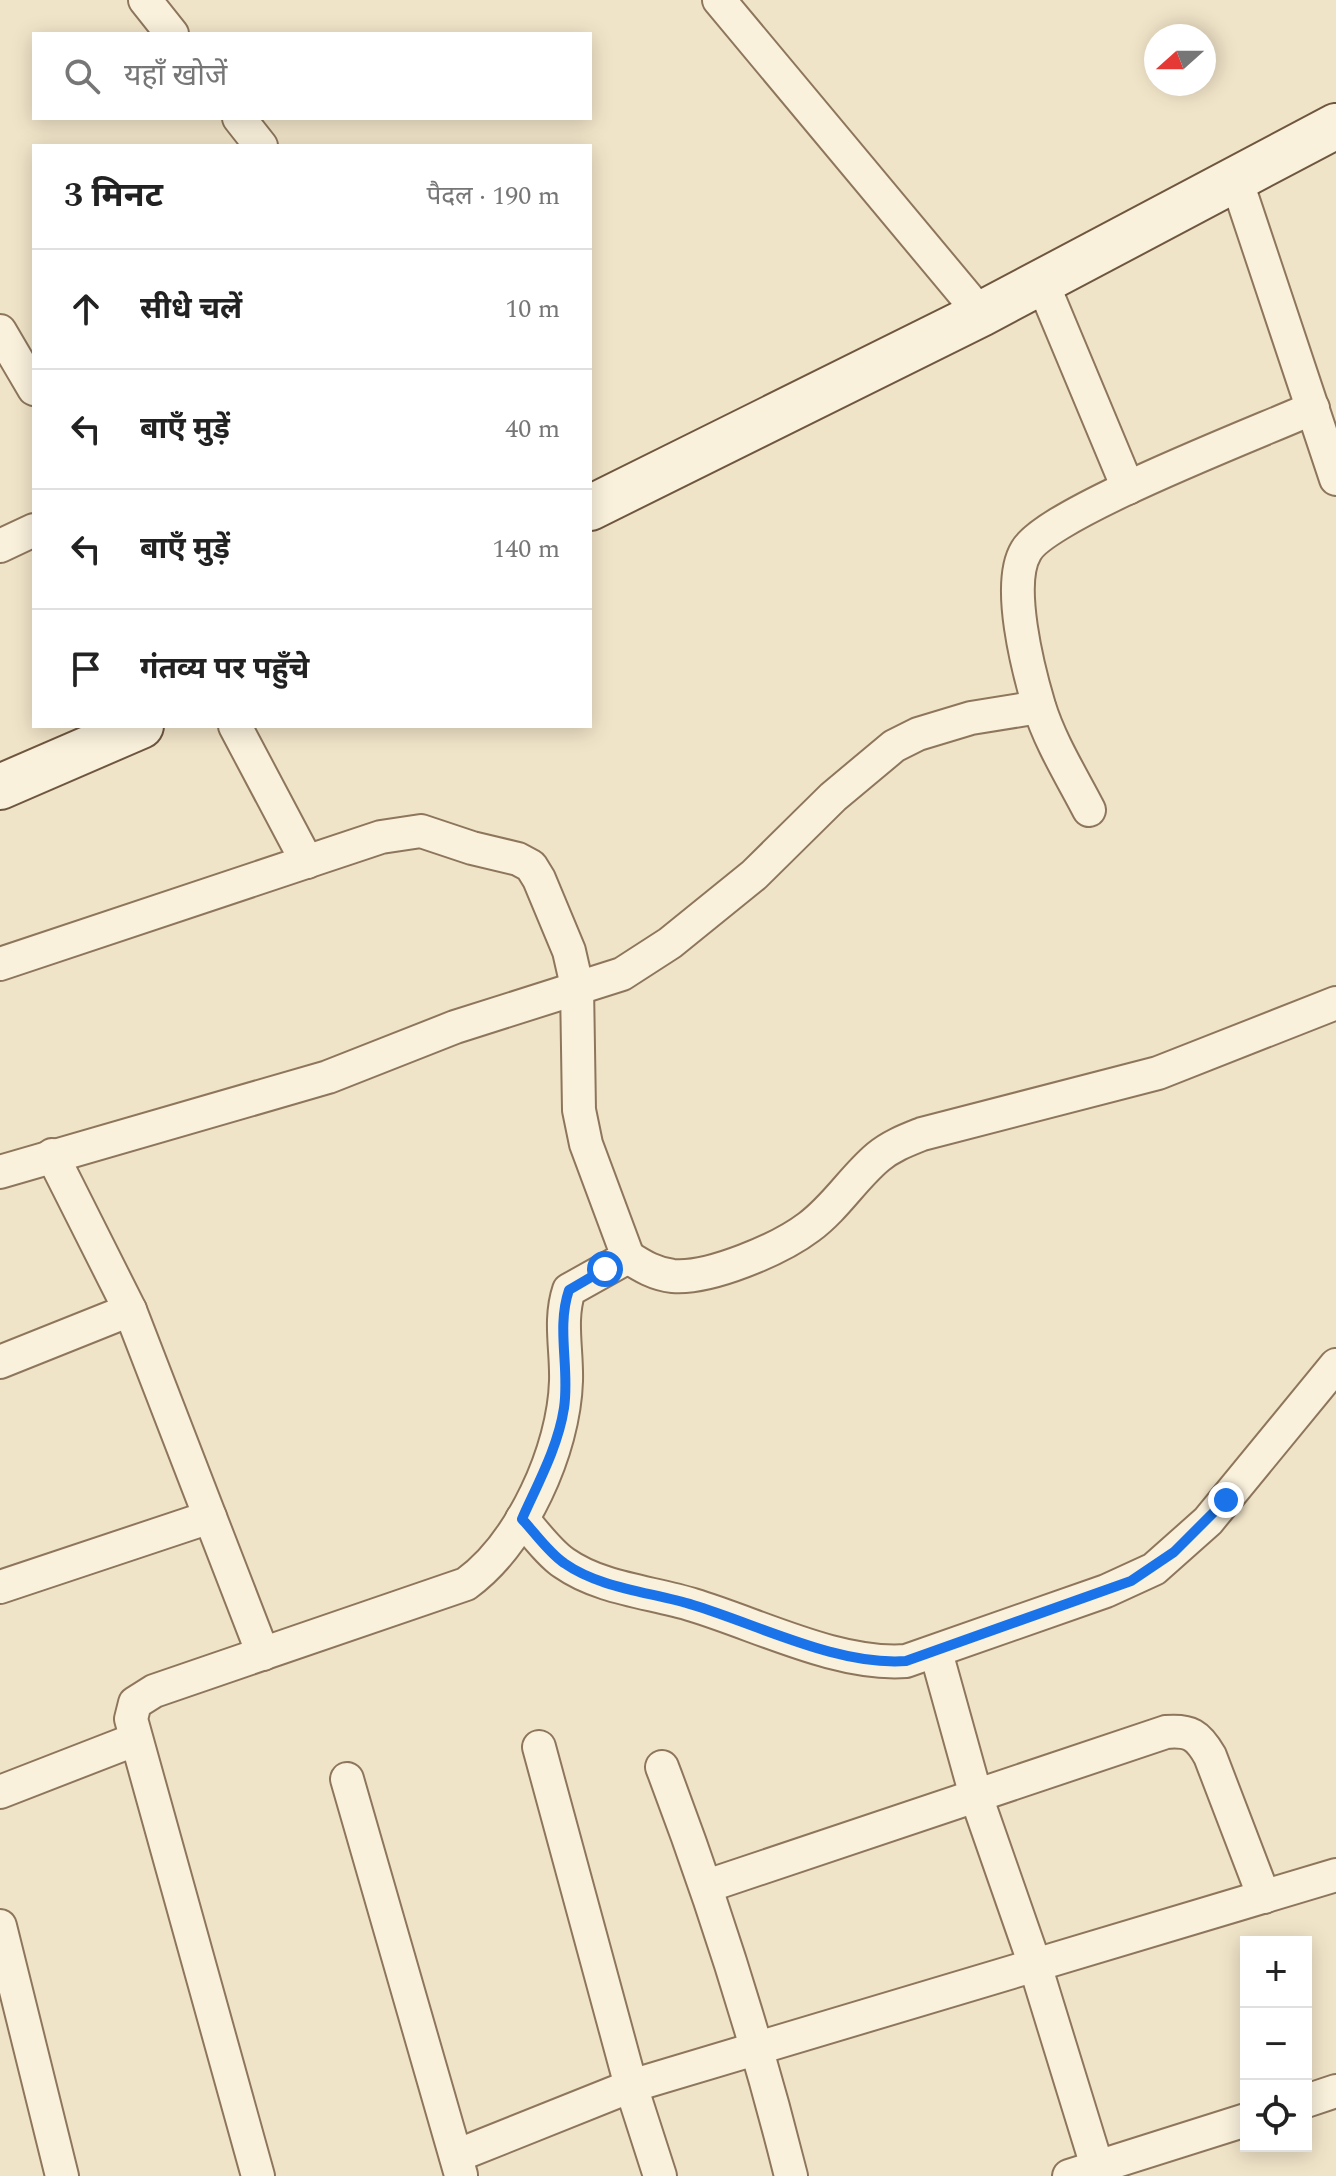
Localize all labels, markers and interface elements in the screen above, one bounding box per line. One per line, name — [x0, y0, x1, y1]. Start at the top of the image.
north arrow — [1144, 24, 1216, 96]
search box — [32, 32, 592, 120]
text: यहाँ खोजें — [124, 53, 227, 99]
icon: search — [60, 54, 104, 98]
text: 3 मिनट — [64, 170, 163, 222]
text: पैदल · 190 m — [426, 176, 560, 216]
text: सीधे चलें — [140, 286, 242, 332]
icon: ahead — [64, 287, 108, 331]
text: 10 m — [505, 289, 560, 329]
text: बाएँ मुड़ें — [140, 406, 230, 452]
icon: left — [64, 407, 108, 451]
text: 40 m — [505, 409, 560, 449]
text: बाएँ मुड़ें — [140, 526, 230, 572]
icon: left — [64, 527, 108, 571]
text: 140 m — [492, 529, 560, 569]
text: गंतव्य पर पहुँचे — [140, 646, 309, 692]
icon: arrive — [64, 647, 108, 691]
route start — [587, 1251, 623, 1287]
route end — [1208, 1482, 1244, 1518]
map controls — [1240, 1936, 1312, 2152]
button: + — [1240, 1936, 1312, 2008]
button: − — [1240, 2008, 1312, 2080]
button: locate — [1240, 2080, 1312, 2152]

